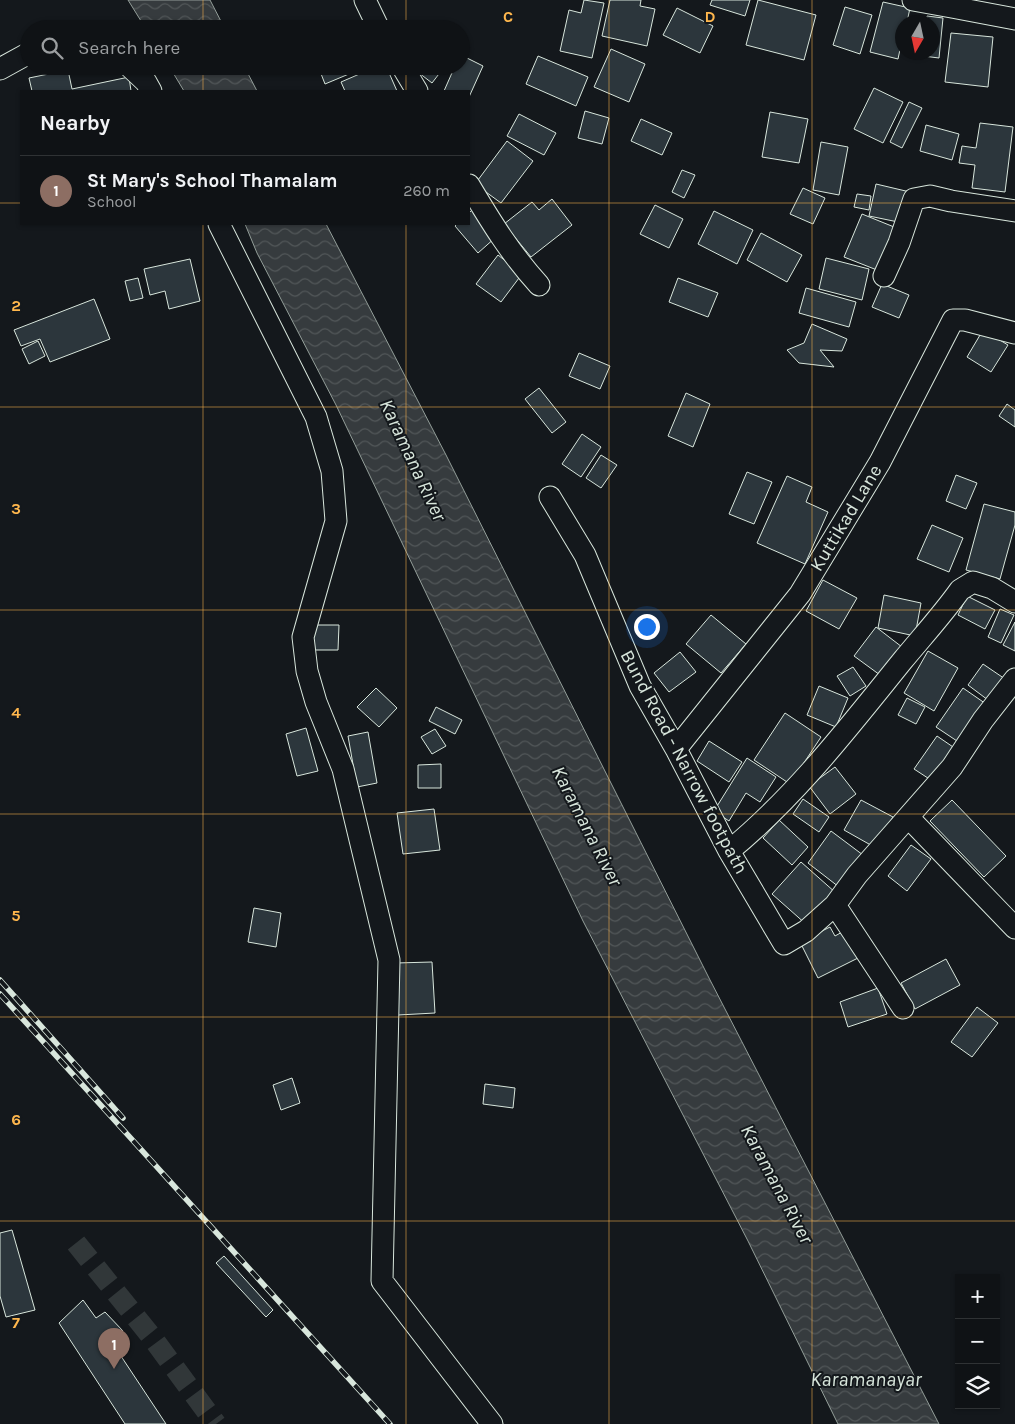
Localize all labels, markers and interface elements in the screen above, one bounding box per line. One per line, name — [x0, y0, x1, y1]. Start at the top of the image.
text: C — [503, 7, 513, 26]
text: D — [705, 7, 716, 26]
north arrow — [895, 15, 940, 60]
search box — [20, 20, 470, 75]
icon: search — [38, 34, 66, 62]
text: Search here — [78, 37, 180, 59]
text: Nearby — [40, 111, 110, 135]
text: St Mary's School Thamalam — [87, 170, 338, 192]
text: 1 — [53, 181, 59, 200]
text: 260 m — [403, 181, 450, 200]
text: School — [87, 192, 137, 211]
text: 2 — [11, 296, 21, 315]
water label: Karamana River — [375, 395, 452, 526]
street label: Kuttikad Lane — [806, 461, 886, 575]
text: 3 — [11, 499, 21, 518]
your location — [634, 614, 660, 640]
street label: Bund Road - Narrow footpath — [616, 646, 752, 878]
text: 4 — [11, 703, 21, 722]
water label: Karamana River — [547, 762, 628, 891]
text: 5 — [11, 906, 21, 925]
text: 6 — [11, 1110, 21, 1129]
water label: Karamana River — [736, 1120, 819, 1249]
map controls — [955, 1274, 1000, 1409]
button: + — [955, 1274, 1000, 1319]
text: 7 — [12, 1313, 20, 1332]
button: − — [955, 1319, 1000, 1364]
pin: 1 — [98, 1328, 130, 1369]
button: layers — [955, 1364, 1000, 1409]
water label: Karamanayar — [810, 1368, 923, 1391]

